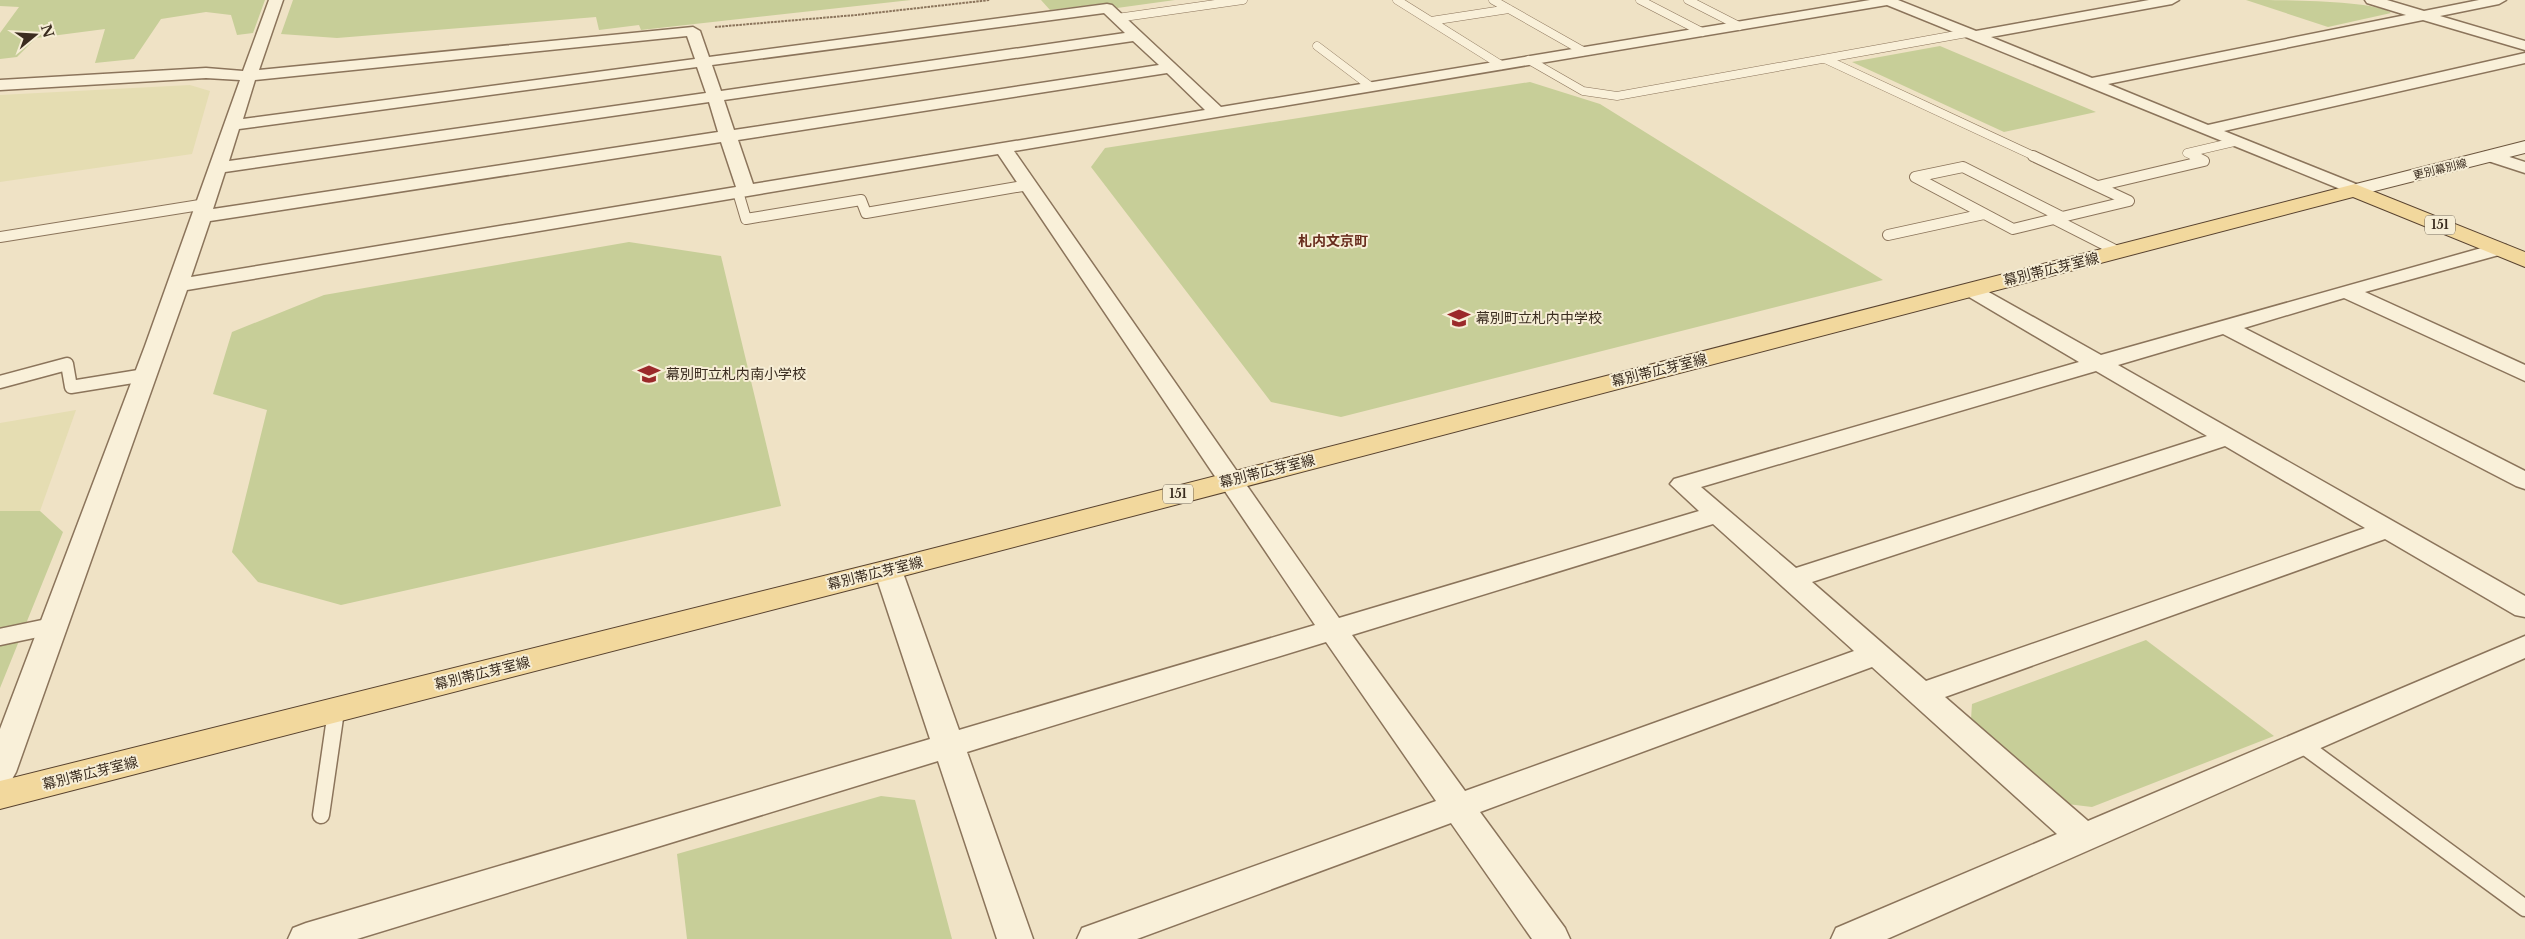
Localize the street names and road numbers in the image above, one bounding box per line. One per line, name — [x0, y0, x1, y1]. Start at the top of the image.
street label: 更別幕別線 — [2412, 156, 2468, 182]
road number: 151 — [2425, 216, 2455, 234]
street label: 幕別帯広芽室線 — [2001, 248, 2101, 290]
street label: 幕別帯広芽室線 — [1609, 349, 1709, 391]
street label: 幕別帯広芽室線 — [1217, 450, 1317, 492]
road number: 151 — [1163, 484, 1193, 504]
street label: 幕別帯広芽室線 — [825, 552, 925, 594]
street label: 幕別帯広芽室線 — [432, 652, 532, 694]
street label: 幕別帯広芽室線 — [40, 752, 140, 794]

